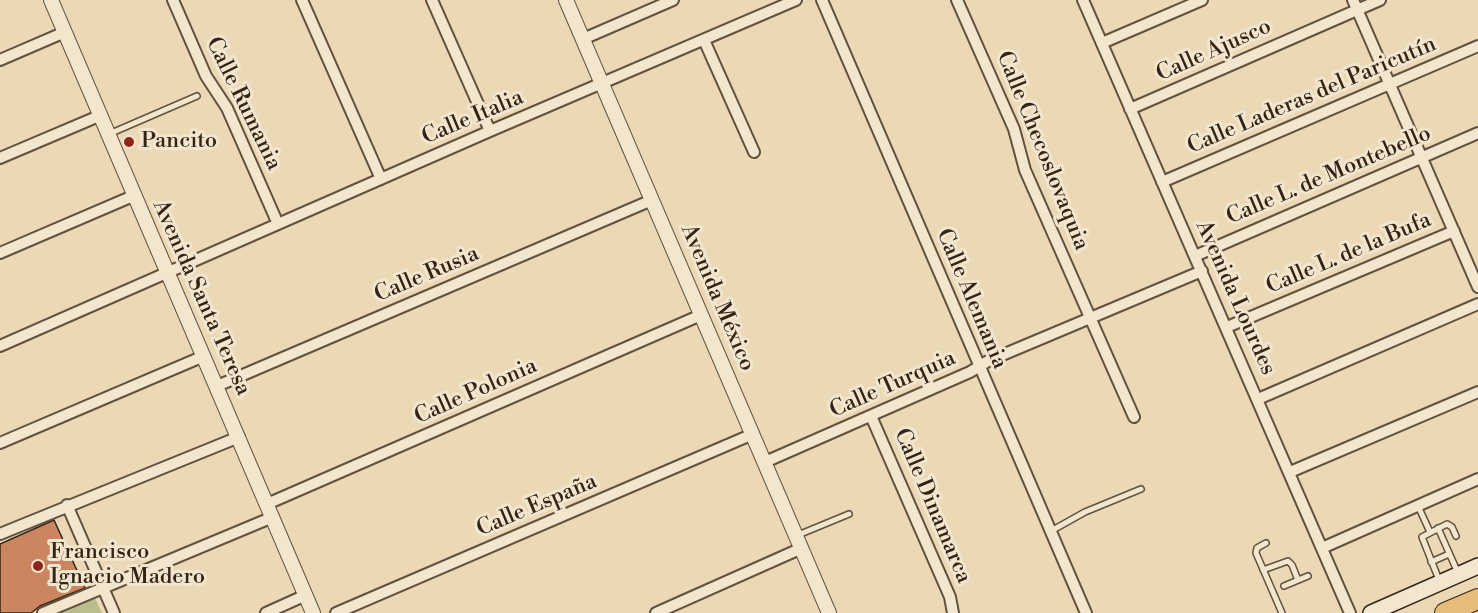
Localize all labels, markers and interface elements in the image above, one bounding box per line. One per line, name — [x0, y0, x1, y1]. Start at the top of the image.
street label: Calle Ajusco — [1152, 14, 1276, 88]
street label: Calle Laderas del Paricutín — [1184, 32, 1440, 160]
street label: Calle Rumania — [199, 33, 287, 175]
street label: Calle Checoslovaquia — [990, 48, 1094, 254]
street label: Calle Italia — [418, 85, 528, 151]
street label: Calle L. de Montebello — [1223, 121, 1435, 231]
place label: Pancito — [141, 129, 217, 155]
marker: Pancito — [122, 135, 136, 149]
street label: Avenida Santa Teresa — [146, 196, 256, 400]
street label: Calle L. de la Bufa — [1263, 207, 1435, 301]
street label: Avenida Lourdes — [1189, 217, 1281, 379]
street label: Avenida México — [674, 221, 760, 375]
street label: Calle Alemania — [930, 225, 1012, 373]
street label: Calle Rusia — [371, 241, 483, 309]
street label: Calle Turquia — [826, 345, 960, 425]
street label: Calle Polonia — [411, 353, 541, 431]
street label: Calle Dinamarca — [888, 425, 976, 587]
street label: Calle España — [473, 469, 601, 543]
place label: Francisco Ignacio Madero — [50, 540, 205, 592]
marker: Francisco Ignacio Madero — [31, 559, 45, 573]

